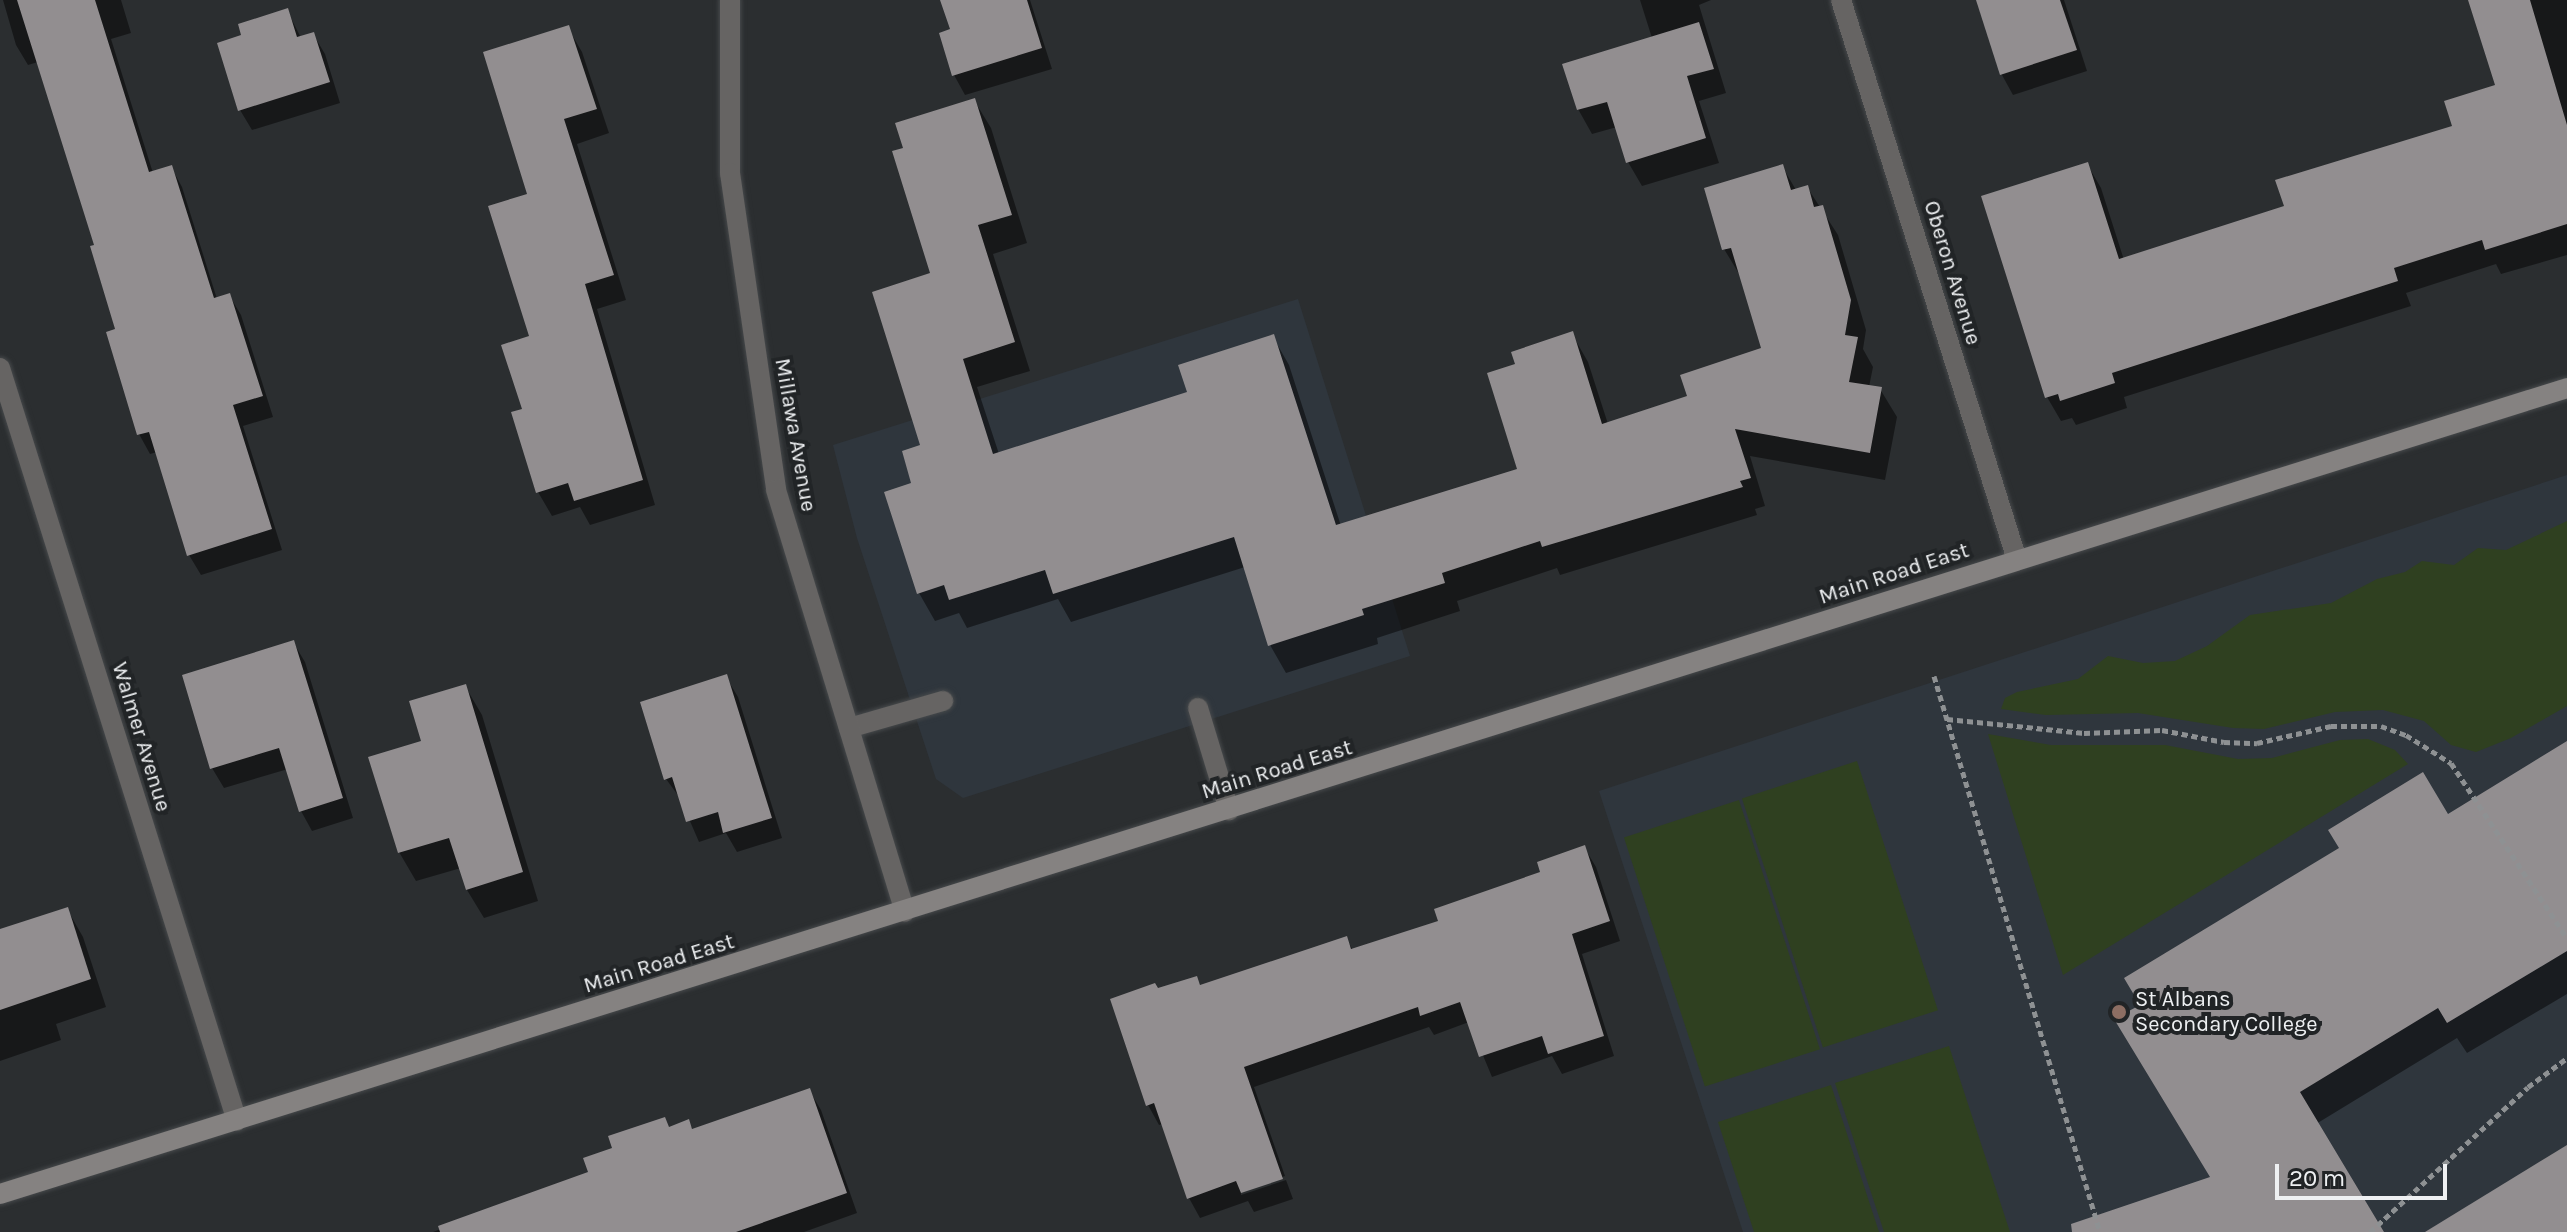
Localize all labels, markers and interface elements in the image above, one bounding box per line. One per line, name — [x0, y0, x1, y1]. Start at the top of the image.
street label: Oberon Avenue — [1918, 198, 1986, 348]
street label: Millawa Avenue — [769, 356, 821, 514]
street label: Main Road East — [1816, 537, 1972, 611]
street label: Walmer Avenue — [106, 659, 176, 815]
street label: Main Road East — [1199, 735, 1355, 805]
street label: Main Road East — [581, 929, 737, 999]
place label: St Albans Secondary College — [2135, 986, 2318, 1038]
marker: St Albans Secondary College — [2110, 1003, 2128, 1021]
scale bar — [2279, 1148, 2451, 1198]
text: 20 m — [2289, 1164, 2345, 1192]

